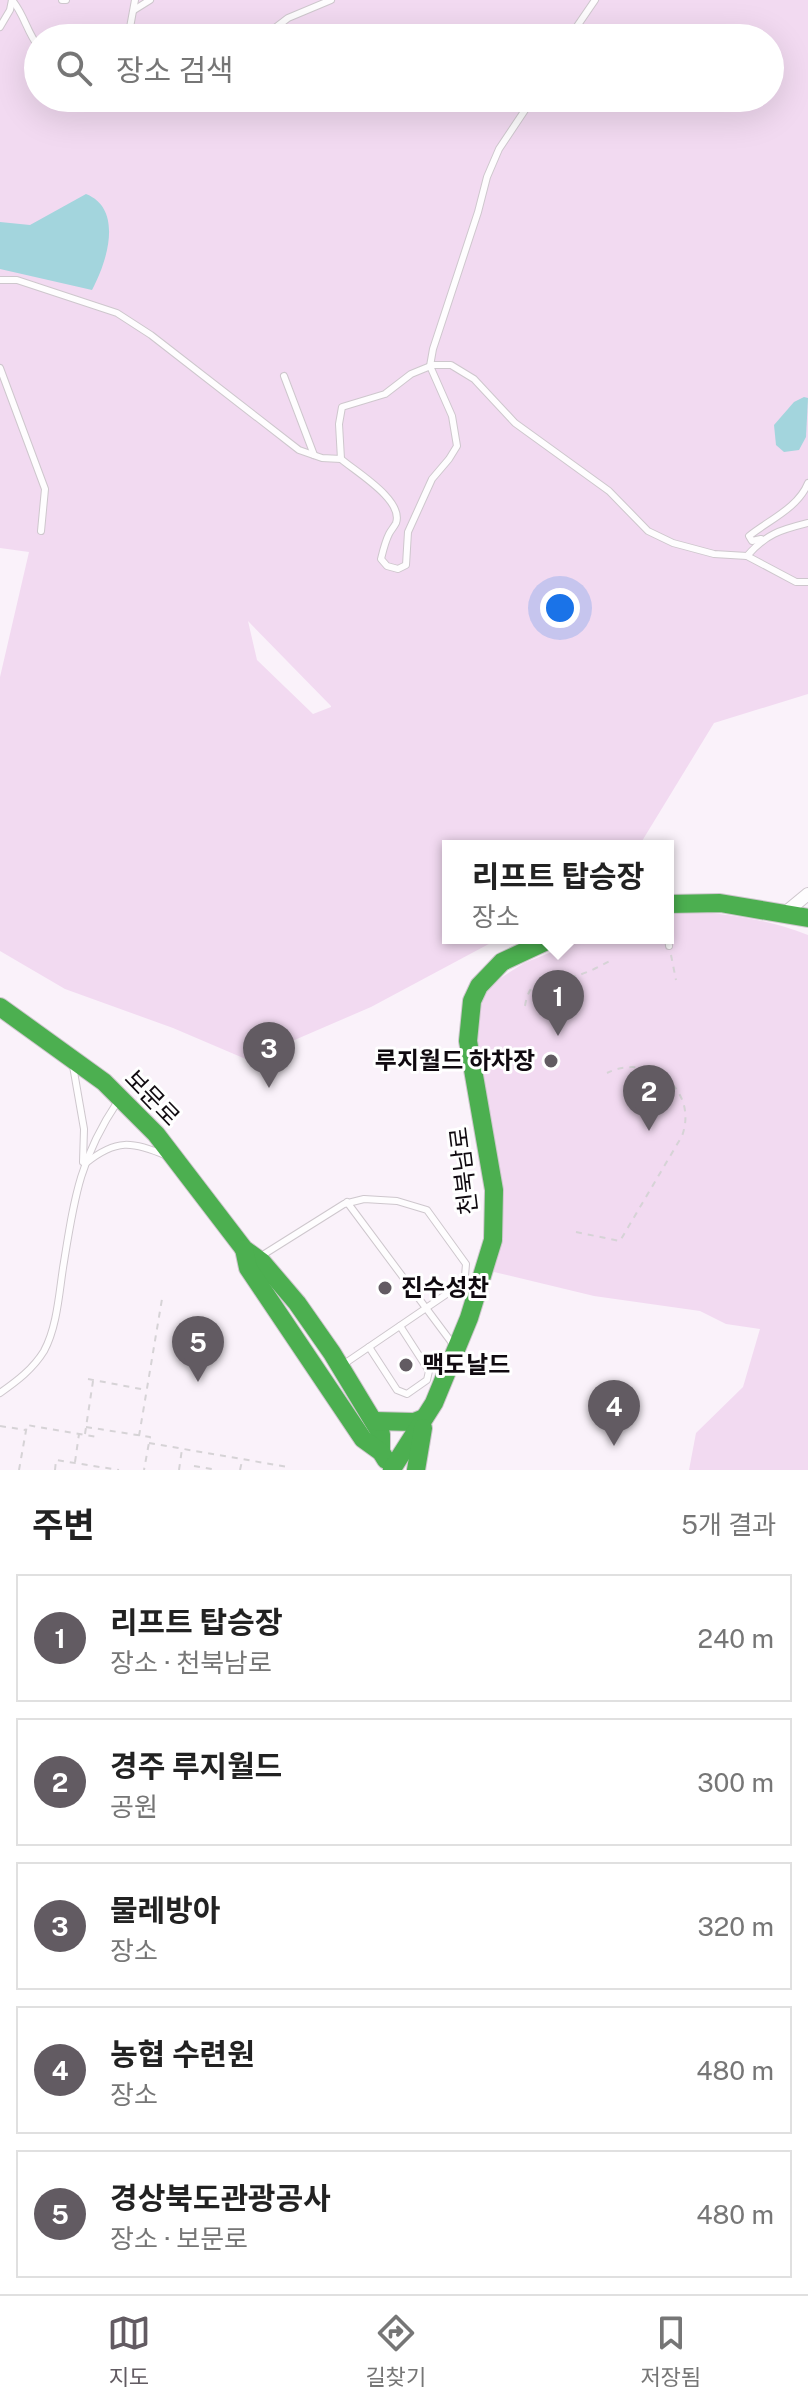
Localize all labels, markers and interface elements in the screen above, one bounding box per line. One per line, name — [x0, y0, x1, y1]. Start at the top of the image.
search box — [24, 24, 784, 112]
icon: search — [52, 46, 96, 90]
text: 장소 검색 — [116, 52, 234, 88]
your location — [540, 588, 580, 628]
popup — [442, 840, 674, 944]
text: 리프트 탑승장 — [472, 858, 644, 894]
text: 장소 — [472, 901, 520, 932]
pin: 1 — [532, 970, 584, 1036]
pin: 3 — [243, 1022, 295, 1088]
place label: 루지월드 하차장 — [375, 1046, 535, 1074]
marker: 루지월드 하차장 — [542, 1052, 560, 1070]
street label: 보문로 — [120, 1064, 186, 1131]
pin: 2 — [623, 1065, 675, 1131]
street label: 천북남로 — [444, 1126, 482, 1217]
place label: 진수성찬 — [401, 1273, 489, 1301]
marker: 진수성찬 — [376, 1279, 394, 1297]
pin: 5 — [172, 1316, 224, 1382]
place label: 맥도날드 — [422, 1350, 510, 1378]
marker: 맥도날드 — [397, 1356, 415, 1374]
pin: 4 — [588, 1380, 640, 1446]
text: 주변 — [32, 1505, 95, 1545]
text: 5개 결과 — [681, 1509, 776, 1540]
text: 리프트 탑승장 — [110, 1604, 282, 1640]
text: 1 — [54, 1623, 66, 1654]
text: 240 m — [697, 1623, 774, 1654]
text: 장소 · 천북남로 — [110, 1647, 272, 1678]
text: 경주 루지월드 — [110, 1748, 282, 1784]
text: 2 — [52, 1767, 68, 1798]
text: 300 m — [697, 1767, 774, 1798]
text: 공원 — [110, 1791, 158, 1822]
text: 물레방아 — [110, 1892, 220, 1928]
text: 3 — [51, 1911, 69, 1942]
text: 320 m — [697, 1911, 774, 1942]
text: 장소 — [110, 1935, 158, 1966]
text: 농협 수련원 — [110, 2036, 255, 2072]
text: 4 — [51, 2055, 69, 2086]
text: 480 m — [696, 2055, 774, 2086]
text: 장소 — [110, 2079, 158, 2110]
text: 경상북도관광공사 — [110, 2180, 331, 2216]
text: 5 — [51, 2199, 69, 2230]
text: 480 m — [696, 2199, 774, 2230]
text: 장소 · 보문로 — [110, 2223, 248, 2254]
tab: 지도 — [107, 2311, 151, 2391]
tab: 길찾기 — [365, 2311, 426, 2391]
tab: 저장됨 — [640, 2311, 701, 2391]

